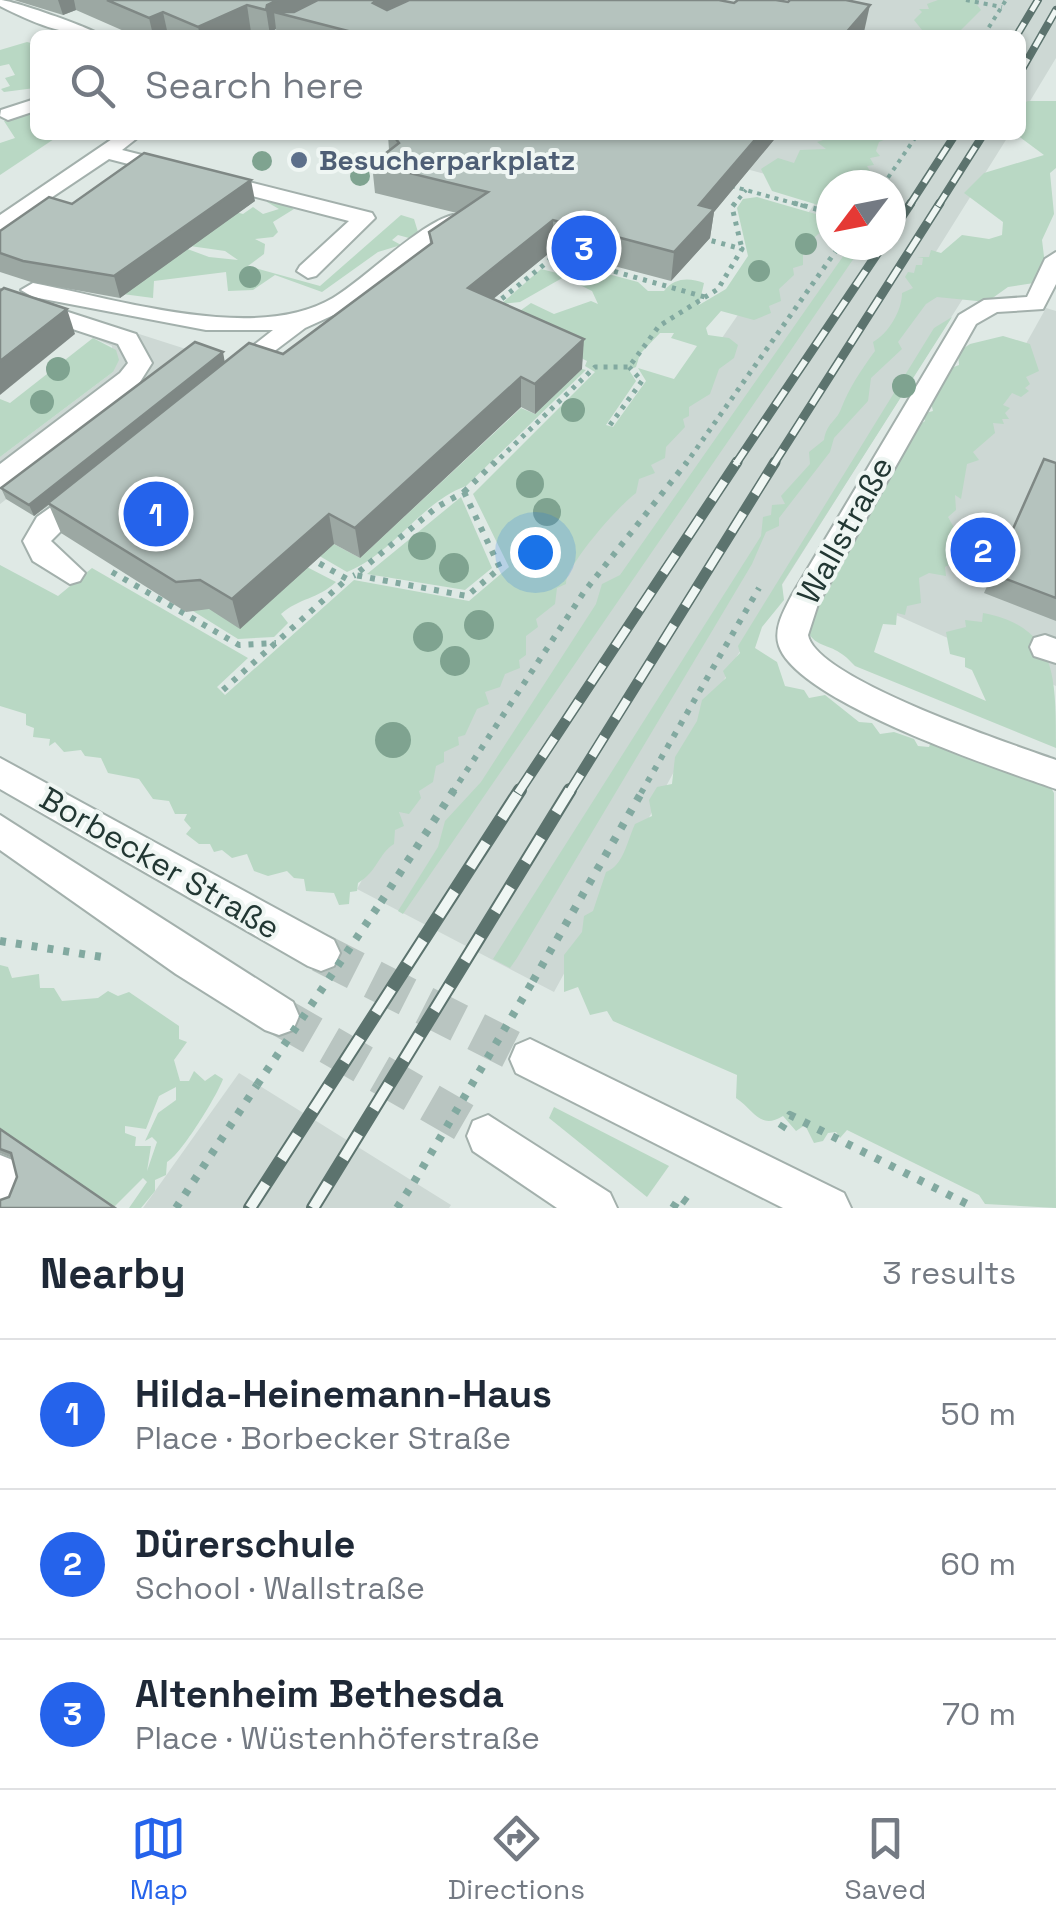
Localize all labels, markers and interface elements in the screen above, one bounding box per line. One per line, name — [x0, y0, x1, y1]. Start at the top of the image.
search box — [30, 30, 1026, 140]
icon: search — [65, 58, 120, 113]
text: Search here — [145, 61, 364, 109]
place label: Besucherparkplatz — [319, 142, 575, 178]
marker: Besucherparkplatz — [288, 149, 310, 171]
north arrow — [816, 170, 906, 260]
pin: 3 — [552, 210, 616, 286]
street label: Wallstraße — [788, 449, 902, 611]
pin: 1 — [124, 476, 188, 552]
pin: 2 — [950, 512, 1016, 588]
your location — [510, 527, 561, 578]
street label: Borbecker Straße — [33, 778, 287, 948]
text: Nearby — [40, 1247, 186, 1300]
text: 3 results — [882, 1253, 1016, 1293]
text: Hilda-Heinemann-Haus — [135, 1370, 552, 1418]
text: 1 — [65, 1394, 80, 1434]
text: 50 m — [941, 1394, 1016, 1434]
text: Place · Borbecker Straße — [135, 1418, 511, 1458]
text: Dürerschule — [135, 1520, 355, 1568]
text: 2 — [63, 1544, 82, 1584]
text: 60 m — [940, 1544, 1016, 1584]
text: School · Wallstraße — [135, 1568, 425, 1608]
text: Altenheim Bethesda — [135, 1670, 504, 1718]
text: 3 — [63, 1694, 82, 1734]
text: 70 m — [942, 1694, 1016, 1734]
text: Place · Wüstenhöferstraße — [135, 1718, 540, 1758]
tab: Map — [130, 1811, 188, 1907]
tab: Directions — [448, 1811, 585, 1907]
tab: Saved — [845, 1811, 926, 1907]

